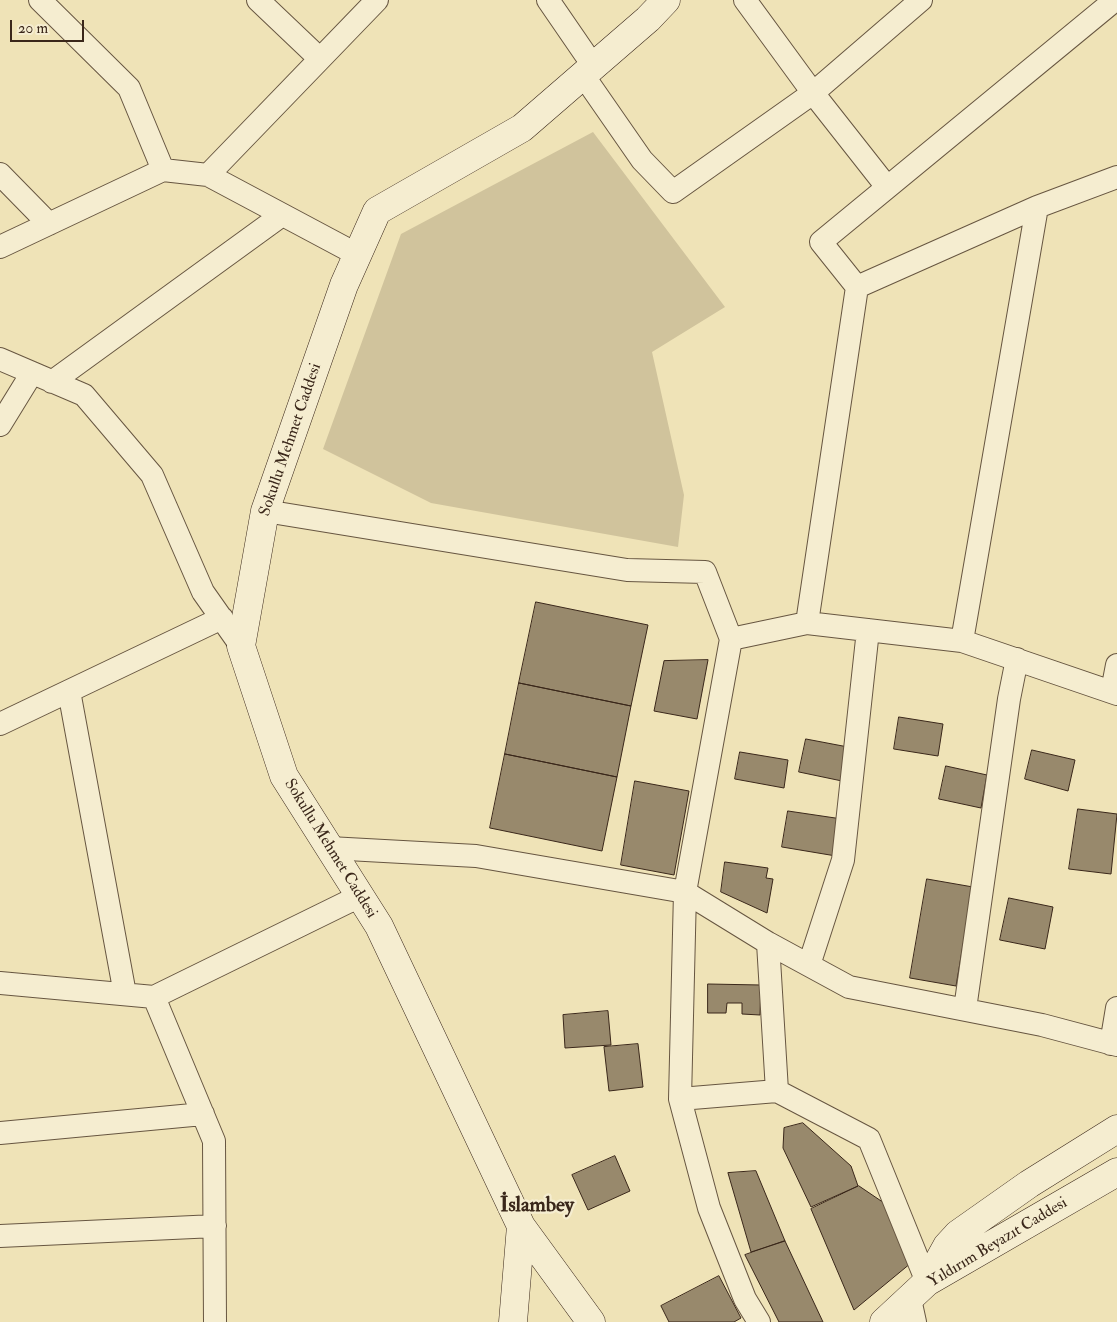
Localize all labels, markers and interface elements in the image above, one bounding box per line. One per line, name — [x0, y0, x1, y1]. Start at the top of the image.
scale bar — [12, 10, 86, 42]
text: 20 m — [18, 19, 48, 38]
street label: Sokullu Mehmet Caddesi — [256, 361, 326, 519]
street label: Sokullu Mehmet Caddesi — [279, 776, 381, 922]
district label: İslambey — [500, 1193, 574, 1219]
street label: Yıldırım Beyazıt Caddesi — [925, 1194, 1071, 1292]

